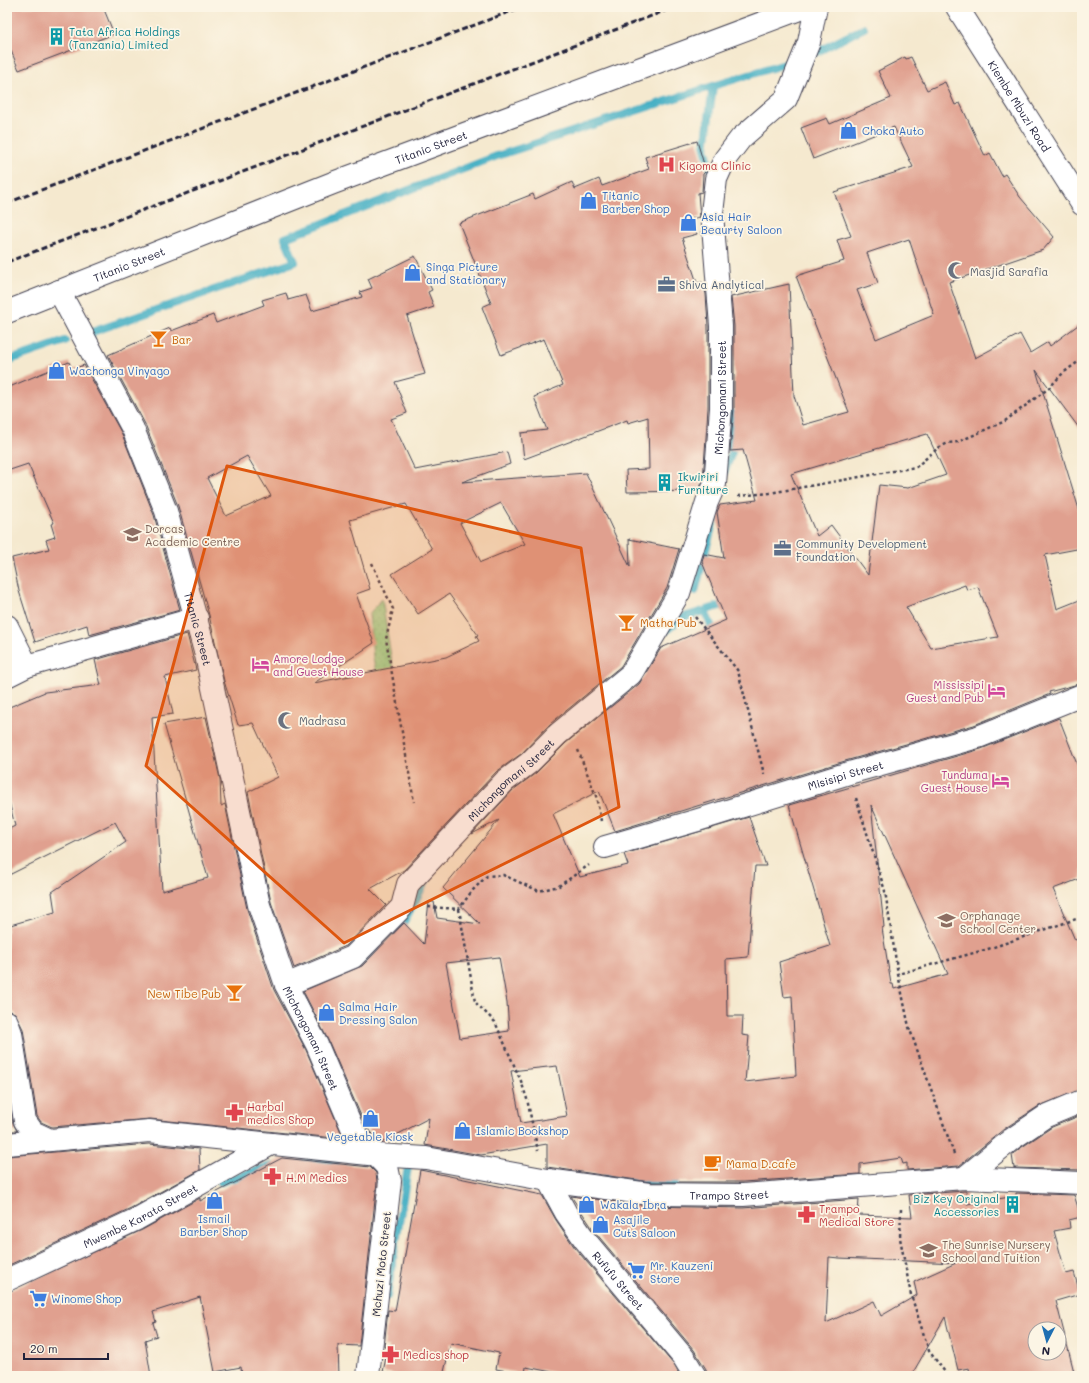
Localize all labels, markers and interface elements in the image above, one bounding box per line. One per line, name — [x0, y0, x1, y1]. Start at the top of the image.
place label: Tata Africa Holdings (Tanzania) Limited — [69, 24, 180, 52]
building icon: Tata Africa Holdings (Tanzania) Limited — [46, 27, 66, 47]
street label: Kiembe Mbuzi Road — [985, 57, 1054, 154]
shop icon: Choka Auto — [839, 120, 859, 140]
place label: Choka Auto — [862, 123, 924, 138]
street label: Titanic Street — [393, 126, 469, 167]
hospital icon: Kigoma Clinic — [656, 155, 676, 175]
place label: Kigoma Clinic — [679, 158, 751, 173]
place label: Titanic Barber Shop — [602, 188, 670, 216]
shop icon: Titanic Barber Shop — [579, 191, 599, 211]
place label: Asia Hair Beaurty Saloon — [701, 209, 782, 237]
shop icon: Asia Hair Beaurty Saloon — [678, 212, 698, 232]
street label: Titanic Street — [91, 243, 167, 285]
place label: Singa Picture and Stationary — [426, 259, 507, 287]
mosque icon: Masjid Sarafia — [947, 261, 967, 281]
shop icon: Singa Picture and Stationary — [403, 262, 423, 282]
place label: Masjid Sarafia — [970, 264, 1049, 279]
office icon: Shiva Analytical — [656, 274, 676, 294]
place label: Shiva Analytical — [679, 277, 764, 292]
bar icon: Bar — [149, 329, 169, 349]
place label: Bar — [172, 332, 191, 347]
street label: Michongomani Street — [710, 340, 729, 455]
shop icon: Wachonga Vinyago — [46, 360, 66, 380]
place label: Wachonga Vinyago — [69, 363, 170, 378]
place label: Ikwiriri Furniture — [678, 469, 729, 497]
building icon: Ikwiriri Furniture — [655, 472, 675, 492]
place label: Dorcas Academic Centre — [145, 521, 240, 549]
school or university icon: Dorcas Academic Centre — [122, 524, 142, 544]
place label: Community Development Foundation — [796, 536, 927, 564]
office icon: Community Development Foundation — [773, 539, 793, 559]
street label: Titanic Street — [181, 590, 216, 667]
bar icon: Matha Pub — [617, 612, 637, 632]
place label: Matha Pub — [640, 615, 697, 630]
place label: Amore Lodge and Guest House — [273, 651, 364, 679]
hotel icon: Amore Lodge and Guest House — [250, 654, 270, 674]
place label: Mississipi Guest and Pub — [906, 677, 984, 705]
hotel icon: Mississipi Guest and Pub — [987, 680, 1007, 700]
mosque icon: Madrasa — [276, 710, 296, 730]
place label: Madrasa — [299, 713, 346, 728]
street label: Michongomani Street — [464, 735, 557, 824]
street label: Misisipi Street — [806, 756, 885, 793]
place label: Tunduma Guest House — [921, 767, 988, 795]
hotel icon: Tunduma Guest House — [991, 770, 1011, 790]
place label: Orphanage School Center — [960, 908, 1036, 936]
school or university icon: Orphanage School Center — [937, 911, 957, 931]
bar icon: New Tibe Pub — [224, 983, 244, 1003]
street label: Michongomani Street — [280, 983, 343, 1092]
place label: New Tibe Pub — [147, 986, 221, 1001]
place label: Salma Hair Dressing Salon — [339, 999, 417, 1027]
shop icon: Salma Hair Dressing Salon — [316, 1002, 336, 1022]
place label: Harbal medics Shop — [247, 1099, 314, 1127]
pharmacy icon: Harbal medics Shop — [224, 1102, 244, 1122]
shop icon: Vegetable Kiosk — [360, 1108, 380, 1128]
shop icon: Islamic Bookshop — [453, 1120, 473, 1140]
place label: Islamic Bookshop — [476, 1123, 569, 1138]
place label: Vegetable Kiosk — [327, 1129, 413, 1144]
cafe icon: Mama D.cafe — [703, 1153, 723, 1173]
place label: Mama D.cafe — [726, 1156, 796, 1171]
pharmacy icon: H.M Medics — [263, 1167, 283, 1187]
place label: H.M Medics — [286, 1170, 347, 1185]
street label: Mwembe Karata Street — [81, 1179, 200, 1251]
street label: Trampo Street — [689, 1186, 769, 1203]
shop icon: Ismail Barber Shop — [204, 1190, 224, 1210]
place label: Biz Key Original Accessories — [913, 1191, 999, 1219]
shop icon: Wakala Ibra — [577, 1194, 597, 1214]
building icon: Biz Key Original Accessories — [1002, 1194, 1022, 1214]
place label: Wakala Ibra — [600, 1197, 667, 1212]
place label: Trampo Medical Store — [819, 1201, 895, 1229]
pharmacy icon: Trampo Medical Store — [796, 1204, 816, 1224]
place label: Ismail Barber Shop — [180, 1211, 248, 1239]
street label: Mchuzi Moto Street — [368, 1211, 394, 1317]
place label: Asajile Cuts Saloon — [613, 1212, 676, 1240]
shop icon: Asajile Cuts Saloon — [590, 1215, 610, 1235]
place label: The Sunrise Nursery School and Tuition — [942, 1237, 1051, 1265]
school or university icon: The Sunrise Nursery School and Tuition — [919, 1240, 939, 1260]
street label: Rufufu Street — [590, 1248, 648, 1313]
place label: Mr. Kauzeni Store — [650, 1258, 713, 1286]
supermarket icon: Mr. Kauzeni Store — [627, 1261, 647, 1281]
supermarket icon: Winome Shop — [28, 1288, 48, 1308]
place label: Winome Shop — [51, 1291, 122, 1306]
north arrow — [1027, 1321, 1067, 1361]
scale bar — [24, 1335, 108, 1361]
text: 20 m — [30, 1340, 58, 1356]
pharmacy icon: Medics shop — [380, 1344, 400, 1364]
text: N — [1041, 1344, 1051, 1359]
place label: Medics shop — [403, 1347, 469, 1362]

